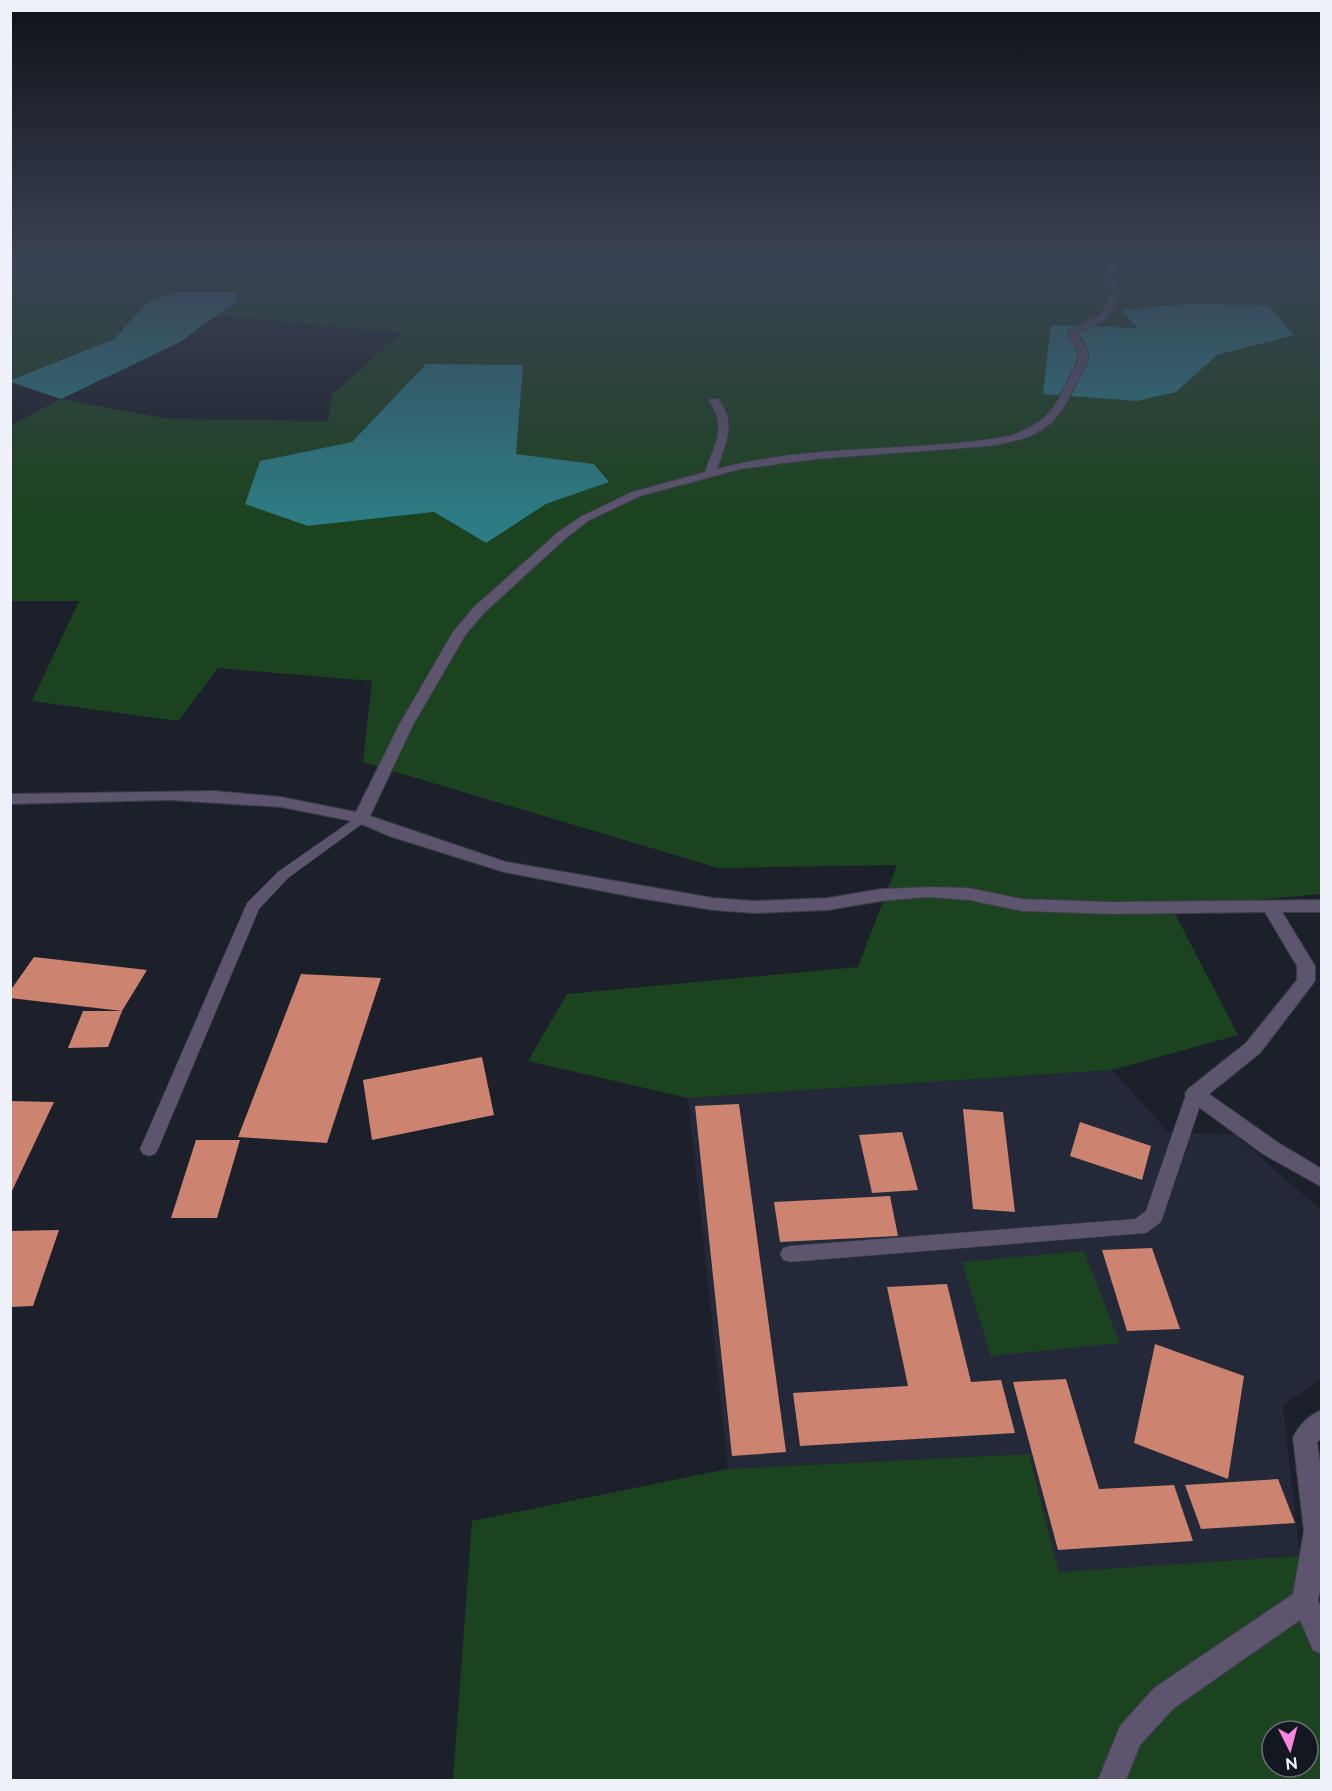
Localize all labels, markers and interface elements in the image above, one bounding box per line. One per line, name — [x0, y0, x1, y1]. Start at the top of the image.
north arrow — [1260, 1719, 1320, 1779]
text: N — [1284, 1753, 1299, 1774]

